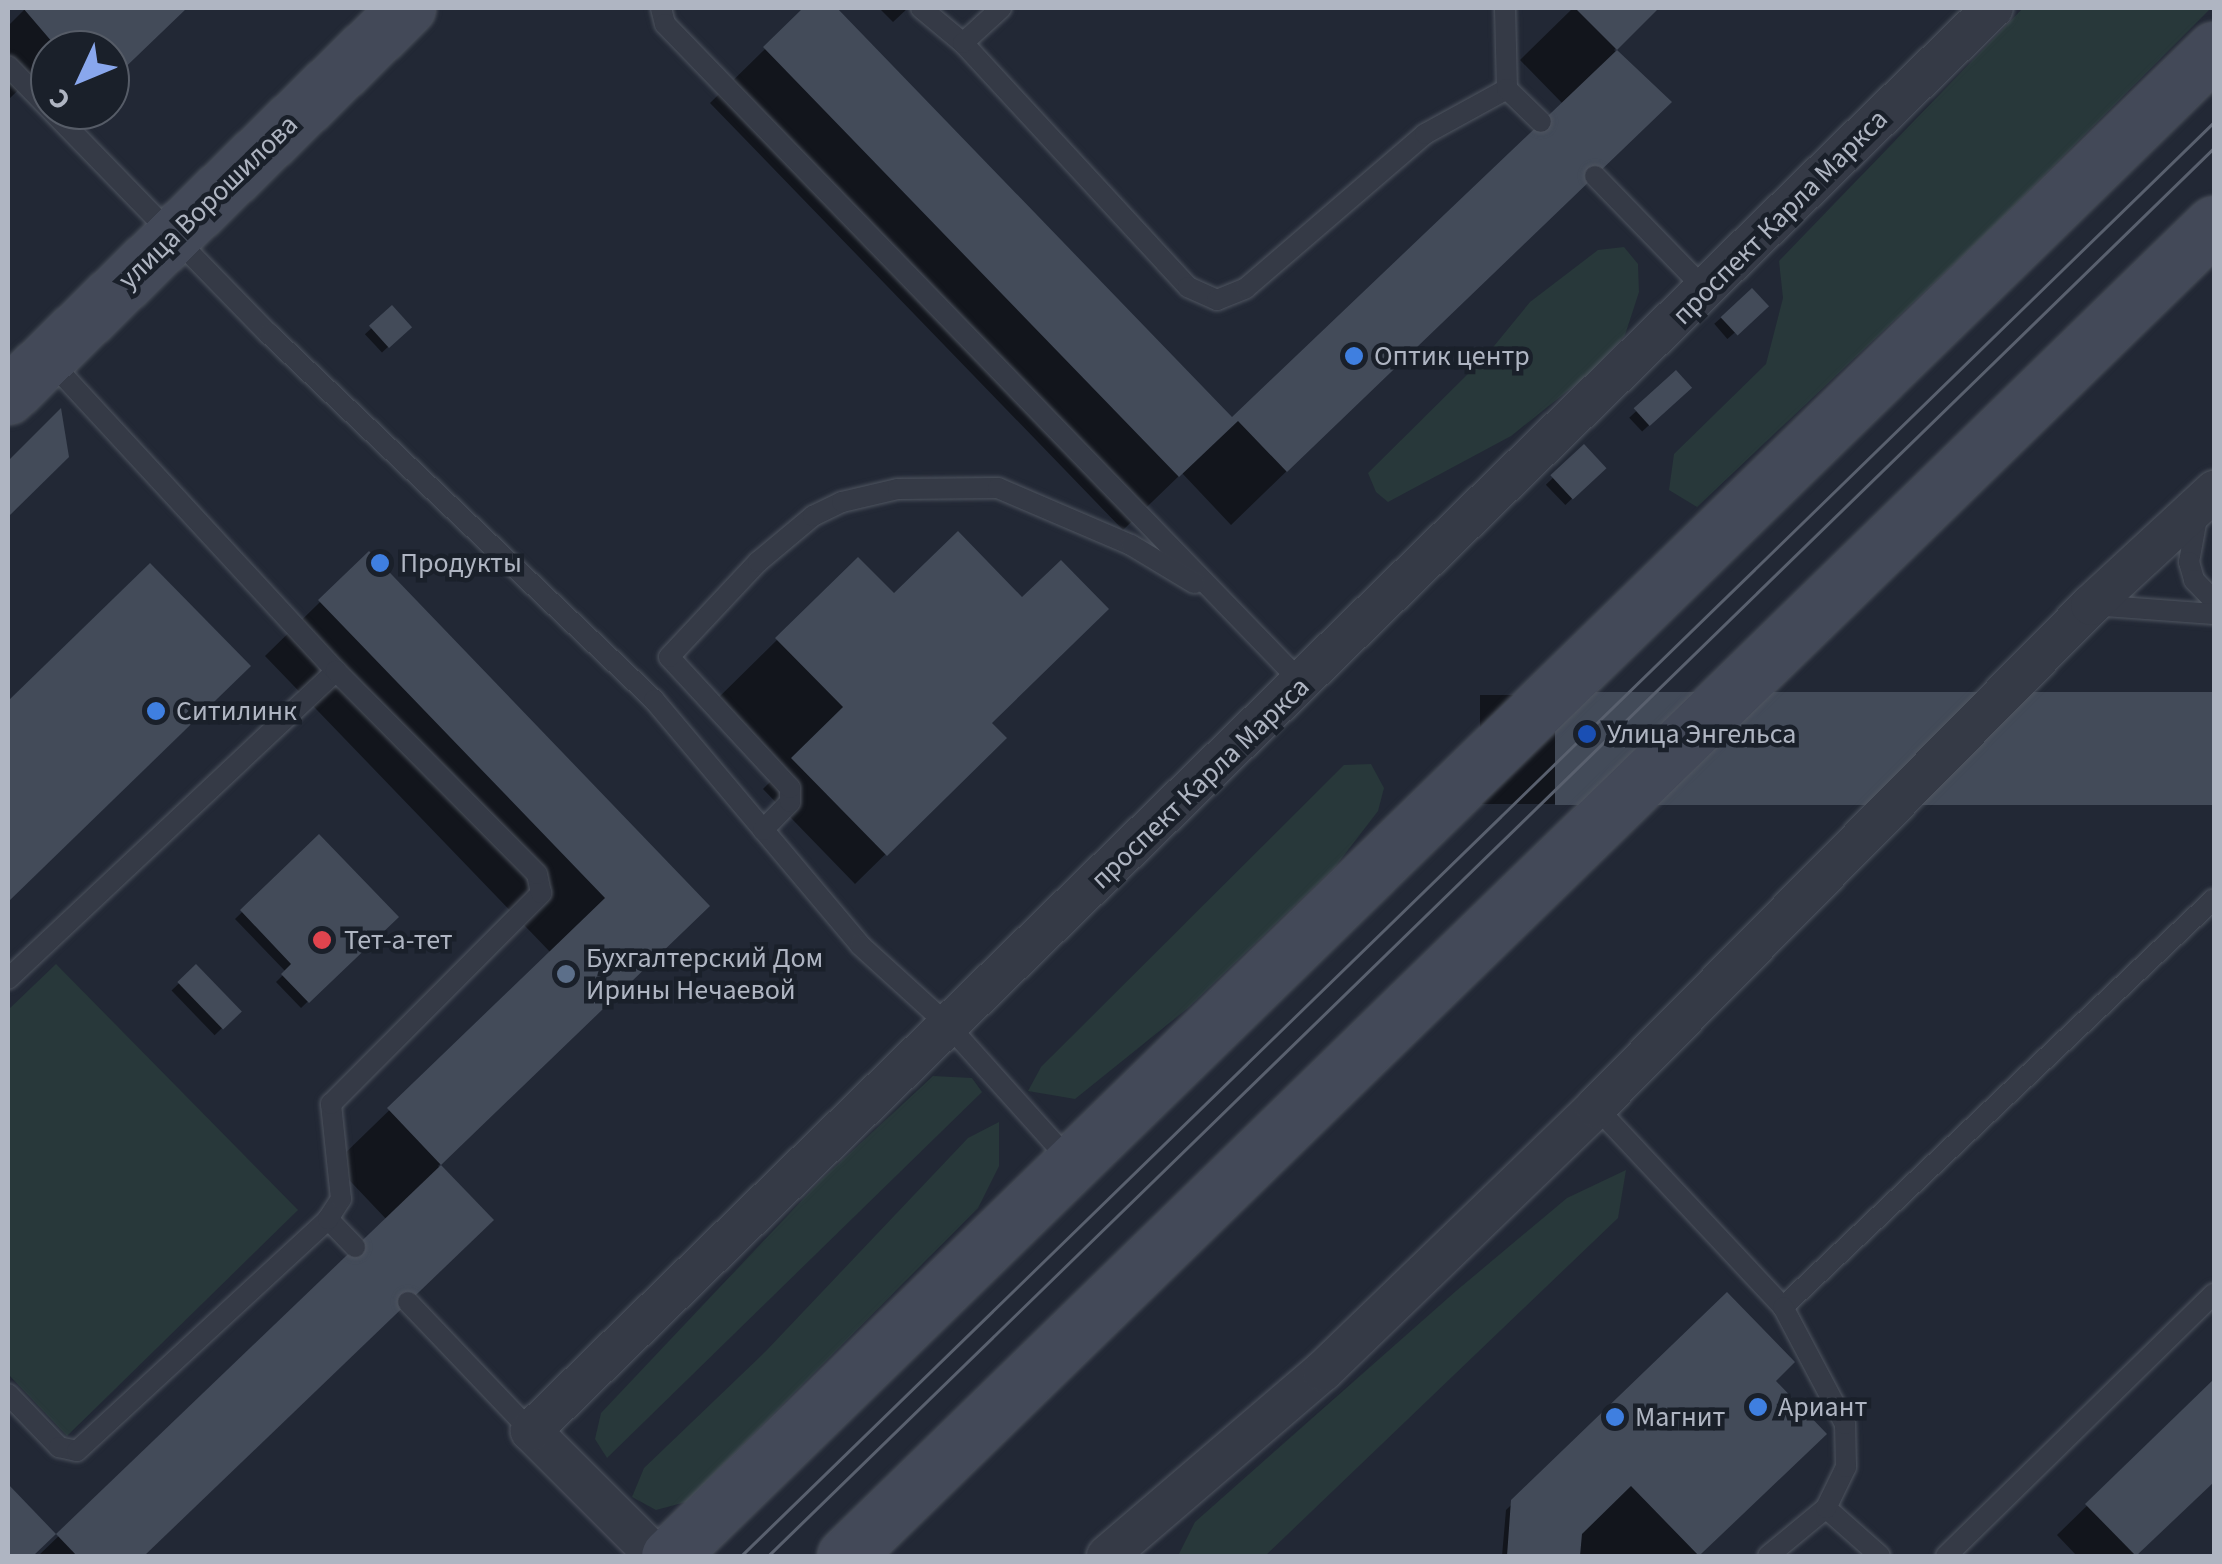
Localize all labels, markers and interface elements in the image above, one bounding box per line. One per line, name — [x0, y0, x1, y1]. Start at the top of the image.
north arrow — [30, 30, 130, 130]
text: С — [40, 80, 80, 119]
street label: проспект Карла Маркса — [1665, 102, 1895, 332]
street label: улица Ворошилова — [111, 108, 305, 296]
place label: Оптик центр — [1374, 339, 1530, 373]
marker: Оптик центр — [1343, 345, 1365, 367]
place label: Продукты — [400, 546, 522, 580]
marker: Продукты — [369, 552, 391, 574]
street label: проспект Карла Маркса — [1084, 670, 1316, 896]
place label: Ситилинк — [176, 694, 297, 728]
marker: Ситилинк — [145, 700, 167, 722]
place label: Улица Энгельса — [1607, 717, 1796, 751]
marker: Улица Энгельса — [1576, 723, 1598, 745]
place label: Тет-а-тет — [344, 923, 453, 957]
marker: Тет-а-тет — [309, 927, 335, 953]
place label: Бухгалтерский Дом Ирины Нечаевой — [586, 941, 823, 1007]
marker: Бухгалтерский Дом Ирины Нечаевой — [555, 963, 577, 985]
place label: Ариант — [1778, 1390, 1867, 1424]
marker: Ариант — [1747, 1396, 1769, 1418]
place label: Магнит — [1635, 1400, 1725, 1434]
marker: Магнит — [1604, 1406, 1626, 1428]

